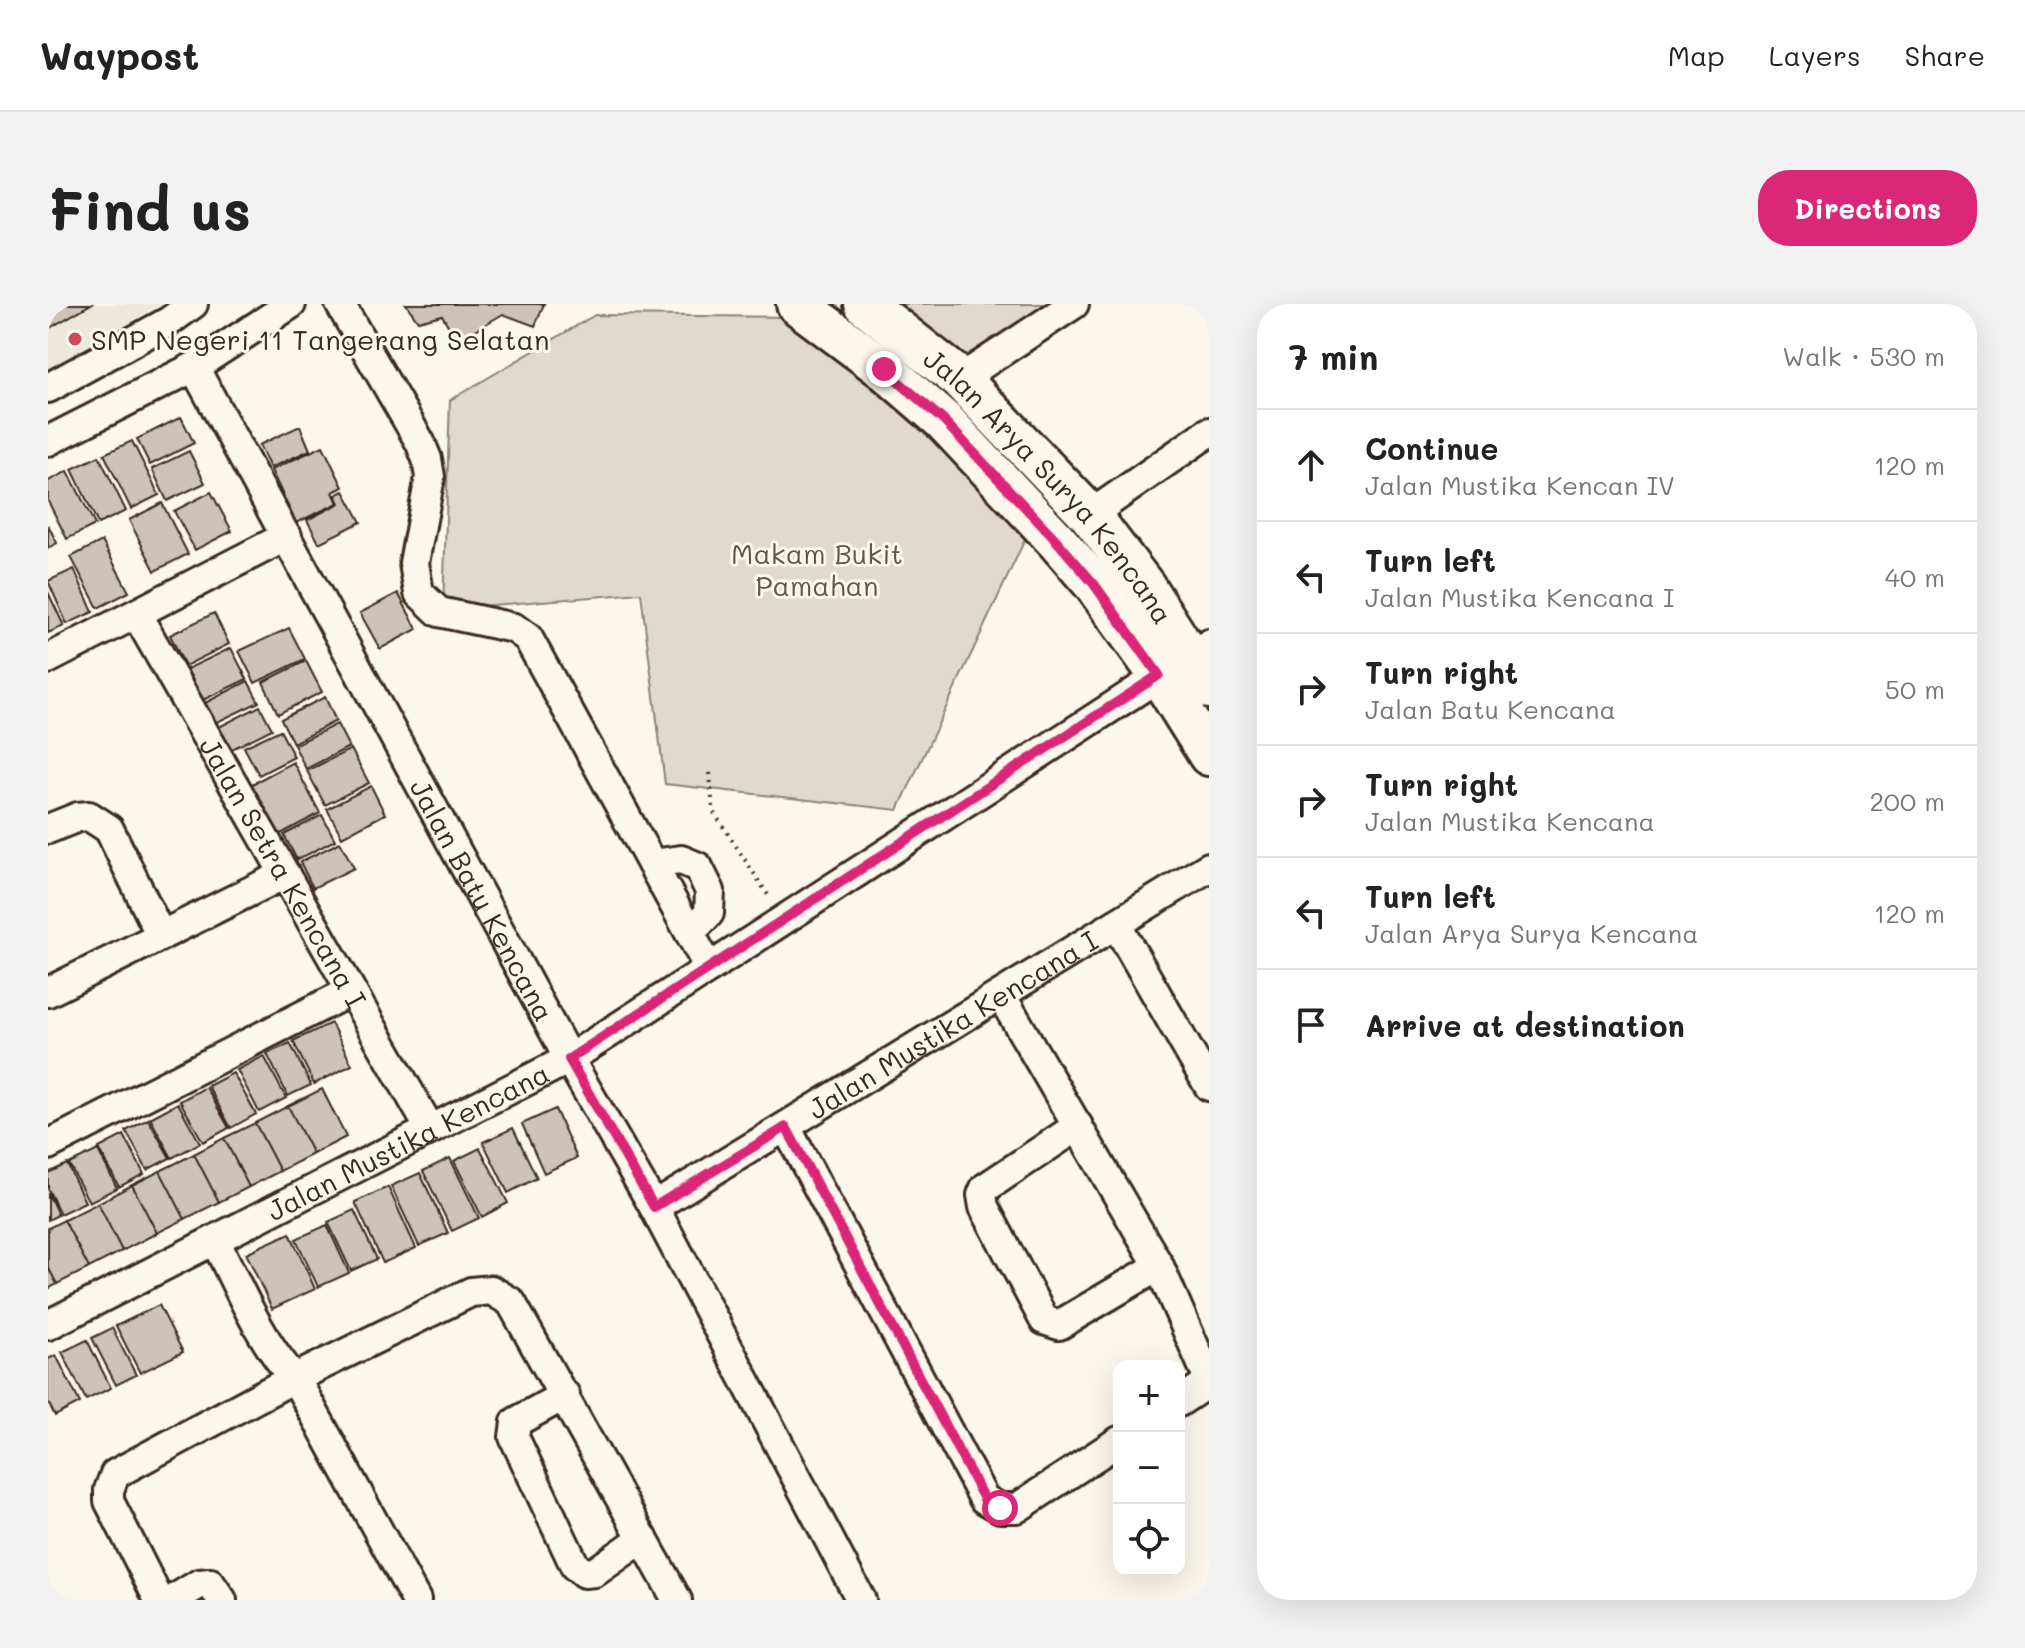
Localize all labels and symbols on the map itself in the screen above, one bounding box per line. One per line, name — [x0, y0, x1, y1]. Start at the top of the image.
place label: SMP Negeri 11 Tangerang Selatan — [91, 321, 549, 357]
marker: SMP Negeri 11 Tangerang Selatan — [66, 330, 84, 348]
street label: Jalan Arya Surya Kencana — [917, 340, 1182, 630]
route end — [866, 351, 902, 387]
park label: Makam Bukit Pamahan — [731, 535, 903, 603]
street label: Jalan Setra Kencana I — [192, 730, 375, 1014]
street label: Jalan Batu Kencana — [403, 773, 563, 1027]
street label: Jalan Mustika Kencana I — [801, 922, 1104, 1127]
street label: Jalan Mustika Kencana — [261, 1054, 555, 1228]
route start — [982, 1490, 1018, 1526]

